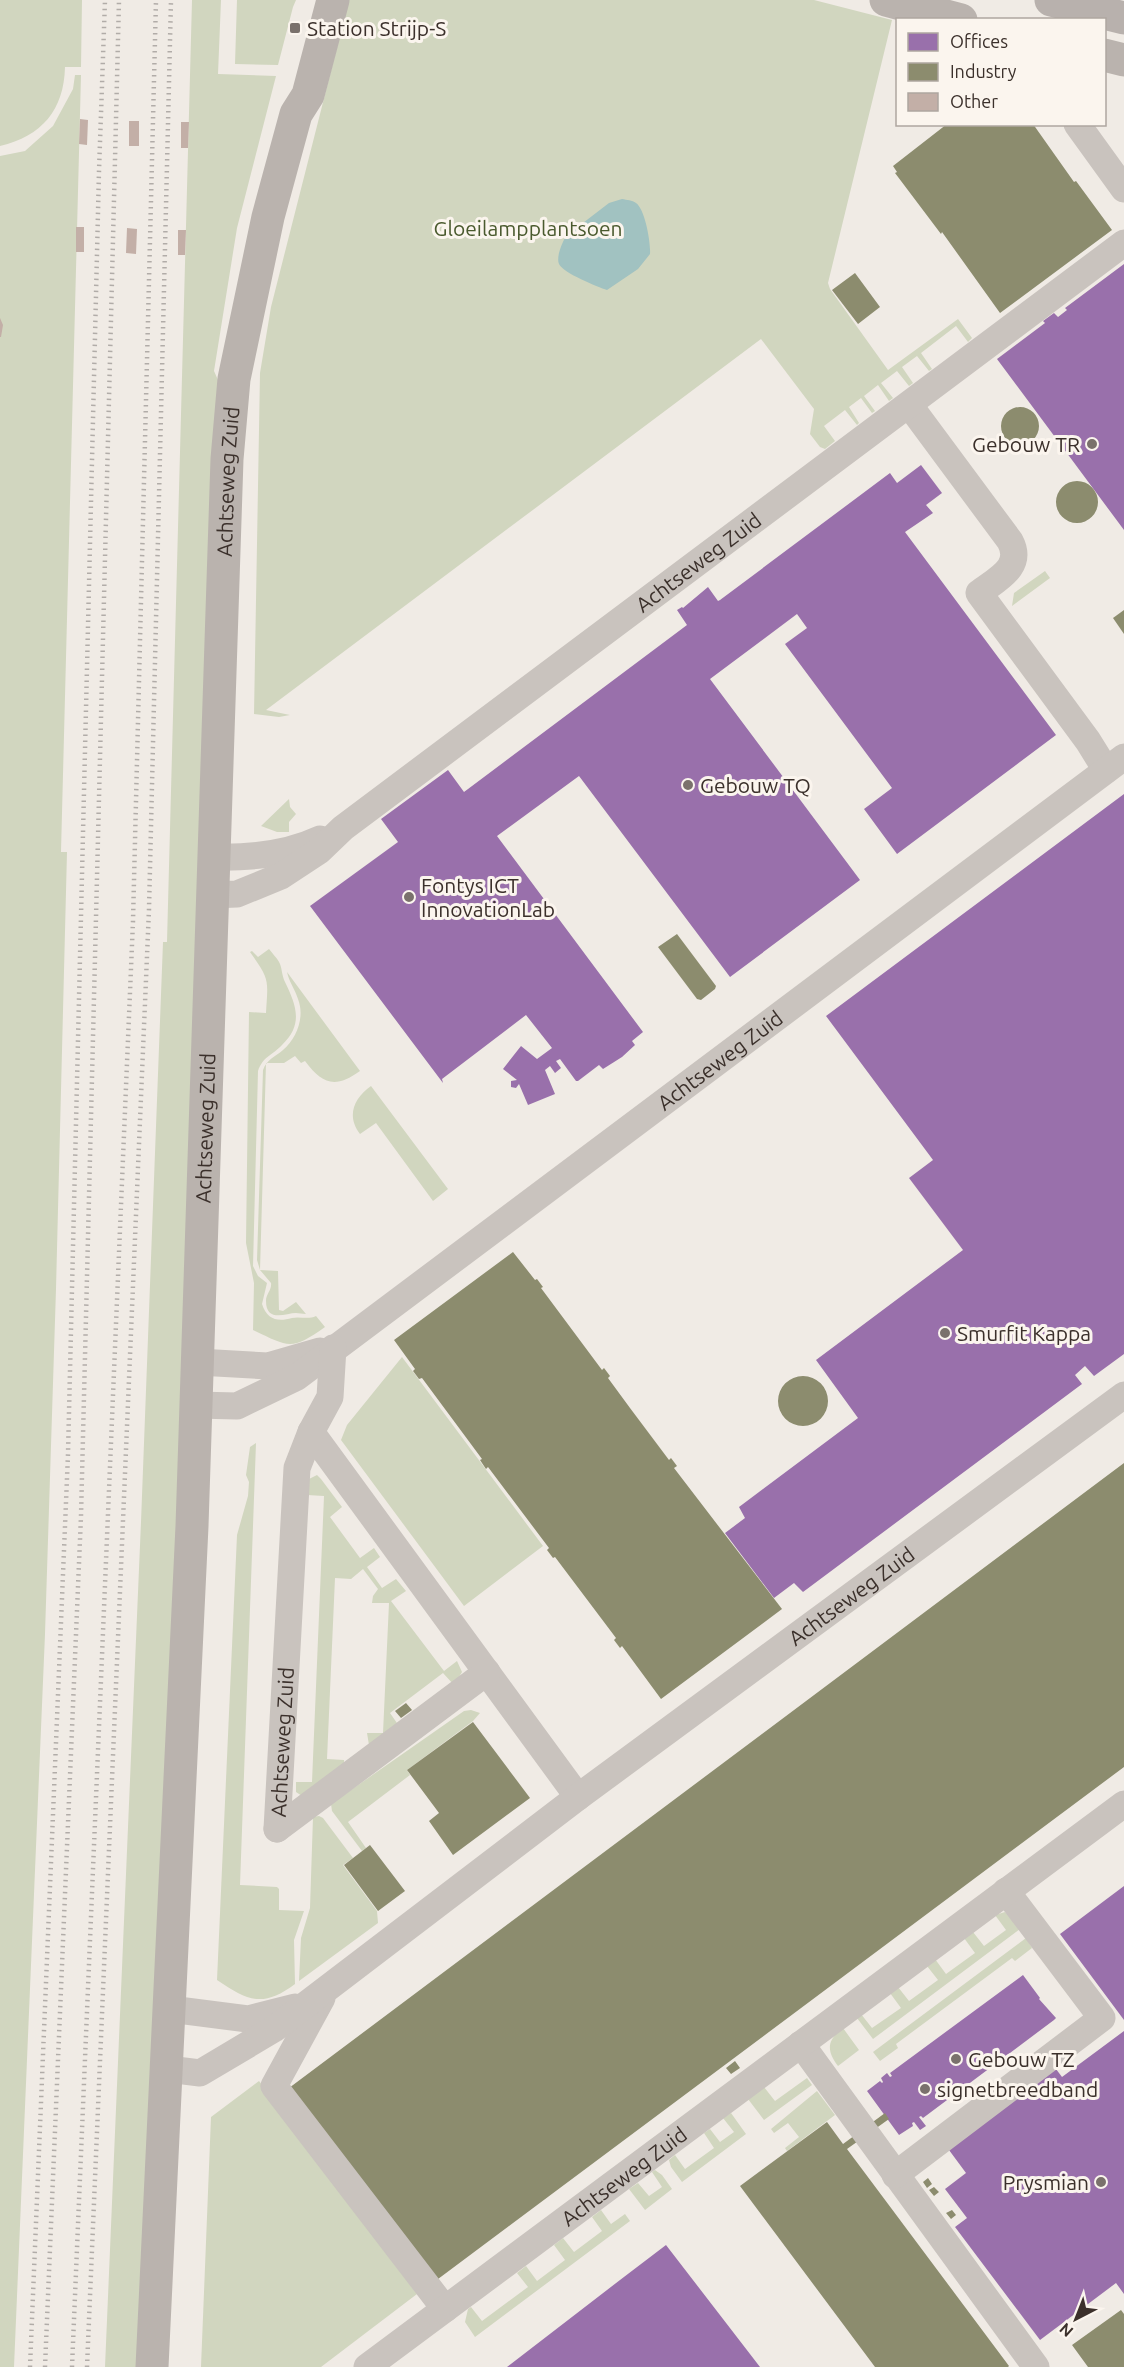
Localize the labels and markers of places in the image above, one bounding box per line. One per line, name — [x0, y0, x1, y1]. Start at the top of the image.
place label: Station Strijp-S — [307, 16, 446, 40]
marker: Station Strijp-S — [288, 21, 302, 35]
place label: Gebouw TR — [972, 432, 1080, 456]
marker: Gebouw TR — [1085, 437, 1099, 451]
place label: Gebouw TQ — [700, 773, 811, 797]
marker: Gebouw TQ — [681, 778, 695, 792]
place label: Fontys ICT InnovationLab — [421, 873, 555, 921]
marker: Fontys ICT InnovationLab — [402, 890, 416, 904]
place label: Smurfit Kappa — [957, 1321, 1091, 1345]
marker: Smurfit Kappa — [938, 1326, 952, 1340]
place label: Gebouw TZ — [968, 2047, 1075, 2071]
marker: Gebouw TZ — [949, 2052, 963, 2066]
place label: signetbreedband — [937, 2077, 1098, 2101]
marker: signetbreedband — [918, 2082, 932, 2096]
place label: Prysmian — [1003, 2170, 1089, 2194]
marker: Prysmian — [1094, 2175, 1108, 2189]

